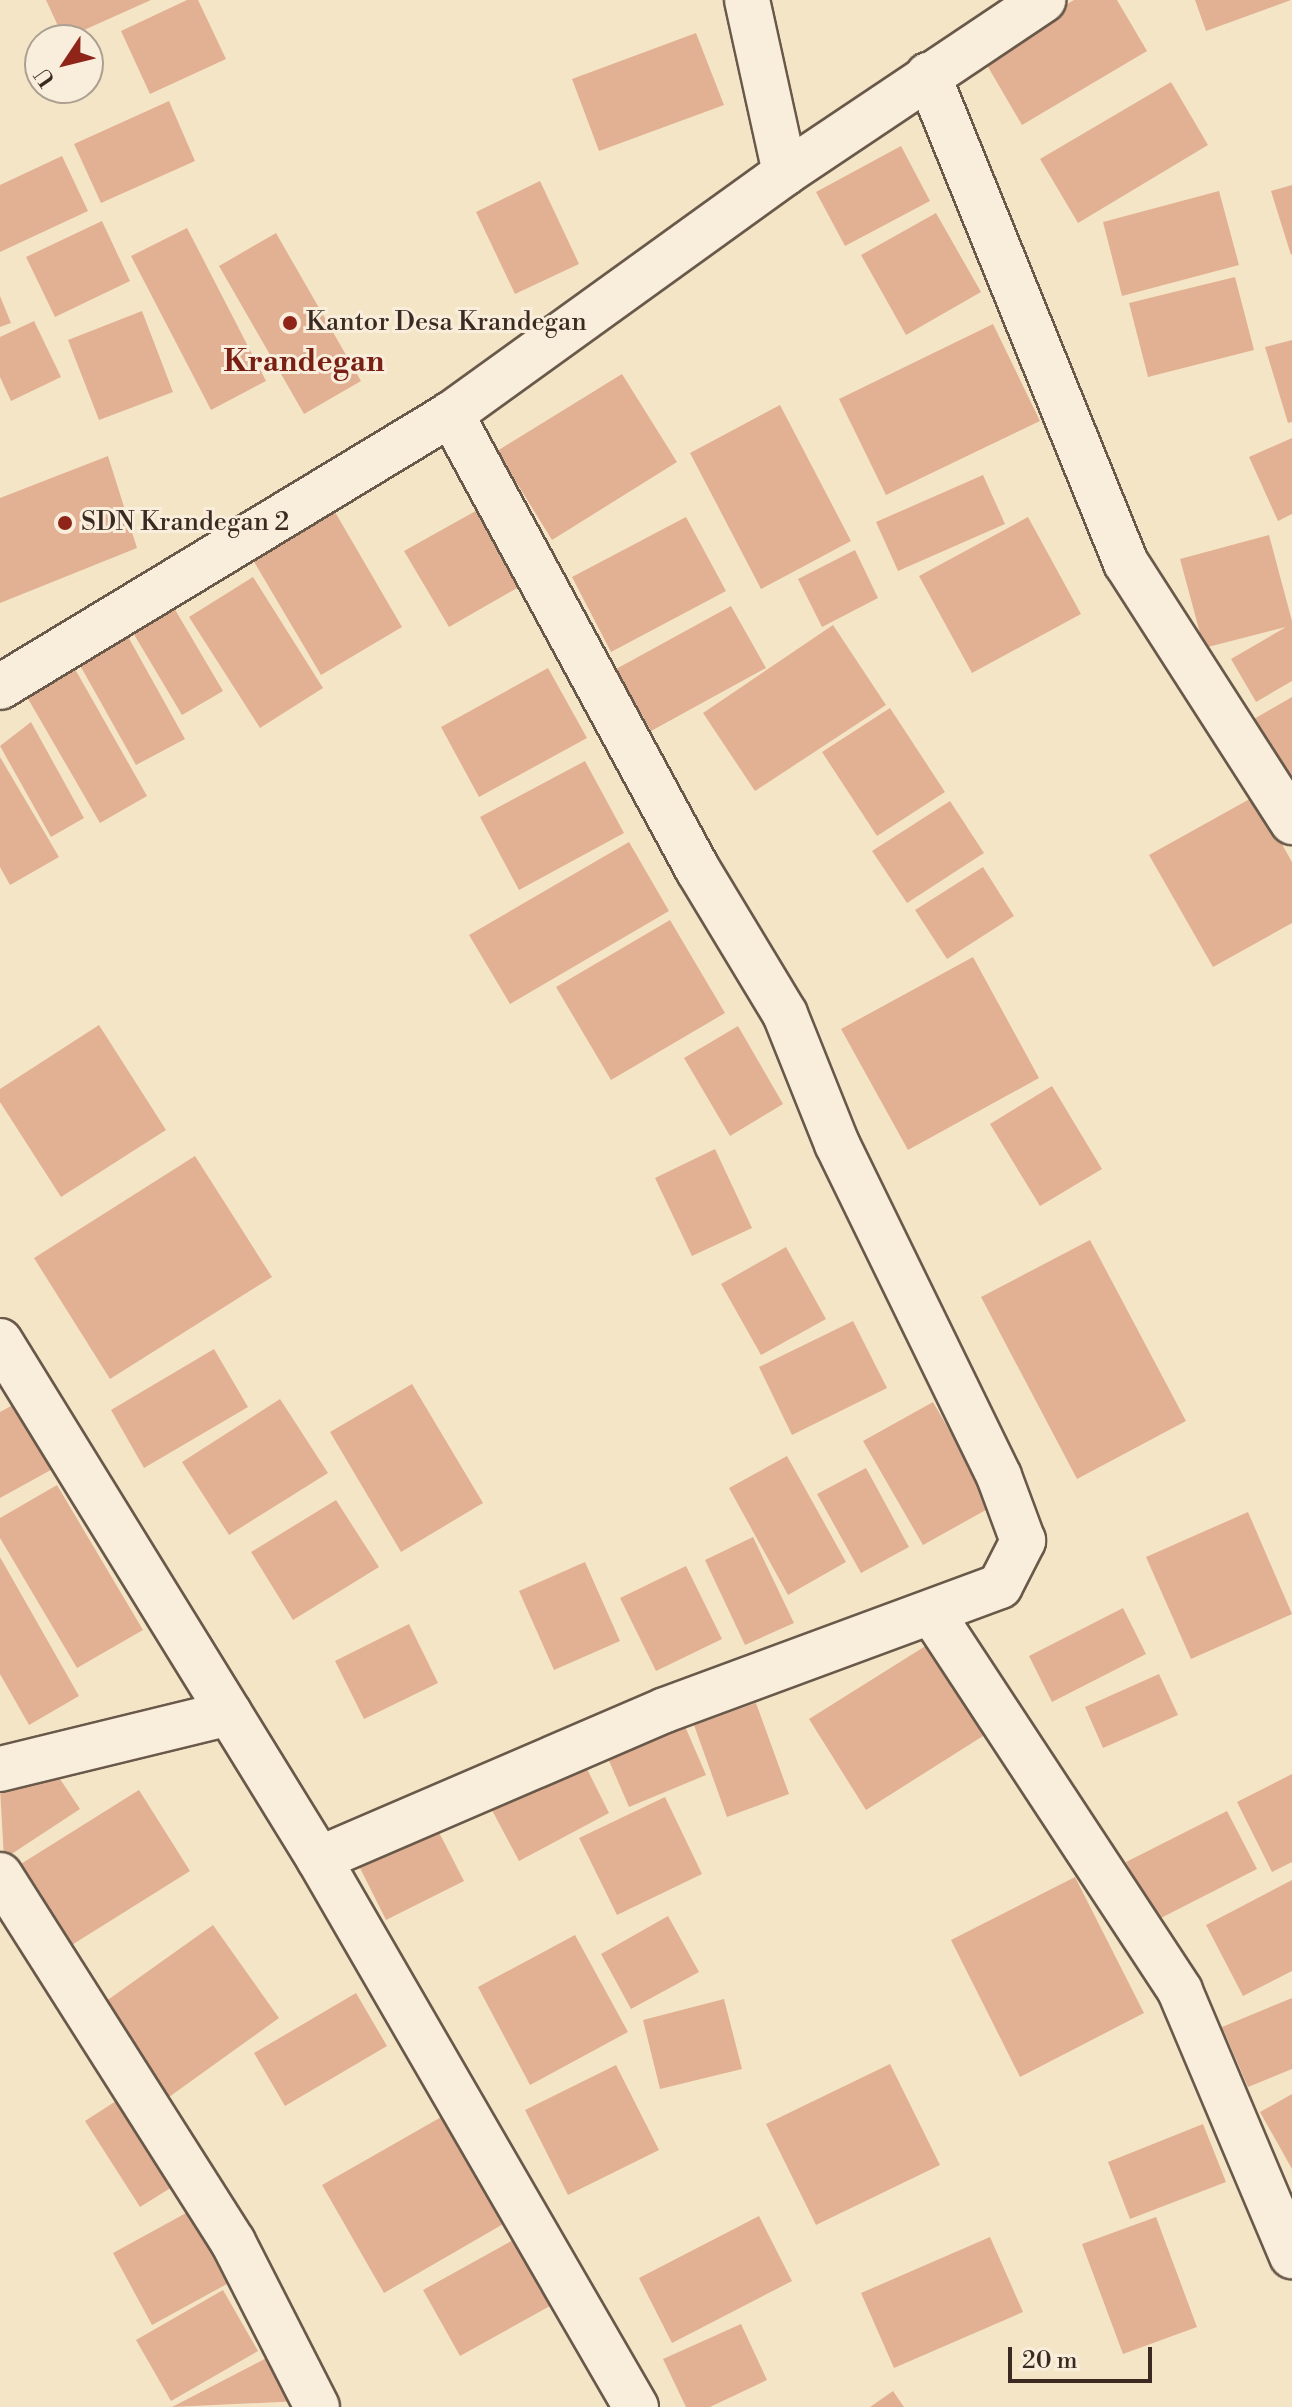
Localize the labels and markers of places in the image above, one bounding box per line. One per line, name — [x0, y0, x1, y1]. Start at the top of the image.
place label: Kantor Desa Krandegan — [306, 307, 587, 339]
marker: Kantor Desa Krandegan — [281, 314, 299, 332]
place label: SDN Krandegan 2 — [81, 507, 289, 539]
marker: SDN Krandegan 2 — [56, 514, 74, 532]

